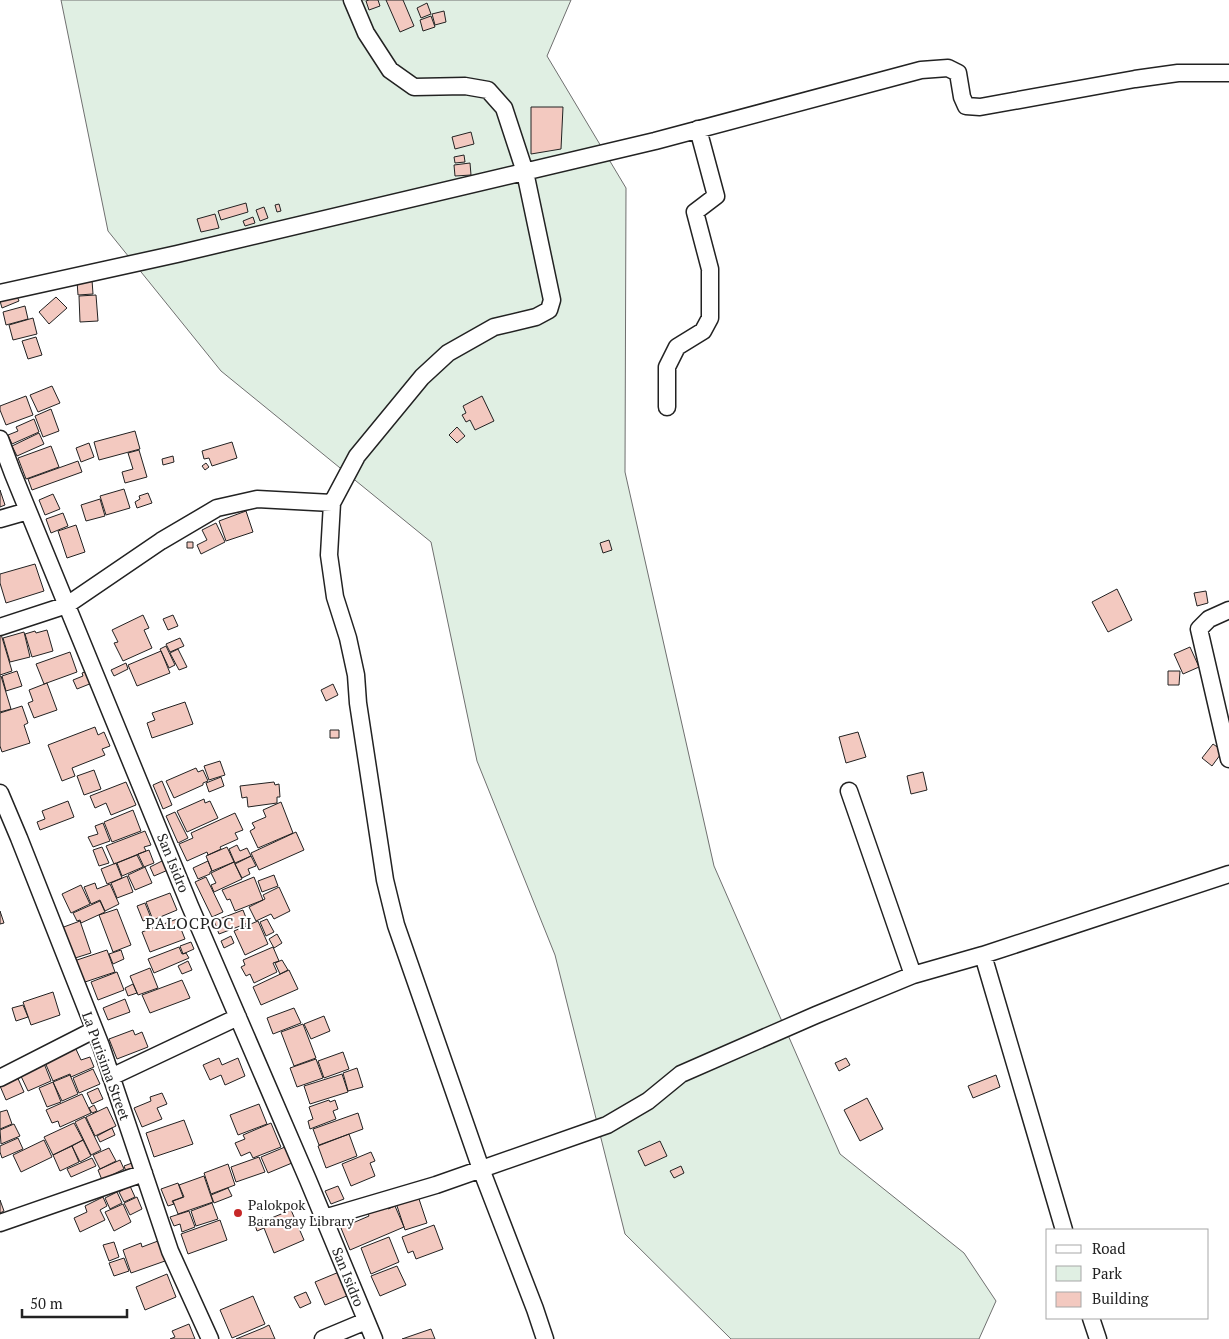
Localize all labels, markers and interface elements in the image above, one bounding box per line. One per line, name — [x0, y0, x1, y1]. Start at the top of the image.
street label: San Isidro — [153, 830, 194, 896]
district label: PALOCPOC II — [145, 912, 253, 934]
street label: La Purisima Street — [78, 1009, 135, 1124]
place label: Palokpok Barangay Library — [248, 1195, 355, 1230]
marker: Palokpok Barangay Library — [232, 1207, 244, 1219]
legend — [1046, 1229, 1209, 1319]
text: Road — [1092, 1238, 1125, 1258]
street label: San Isidro — [328, 1244, 369, 1310]
text: Park — [1092, 1263, 1122, 1283]
scale bar — [22, 1286, 128, 1318]
text: Building — [1092, 1288, 1150, 1308]
text: 50 m — [30, 1293, 63, 1313]

